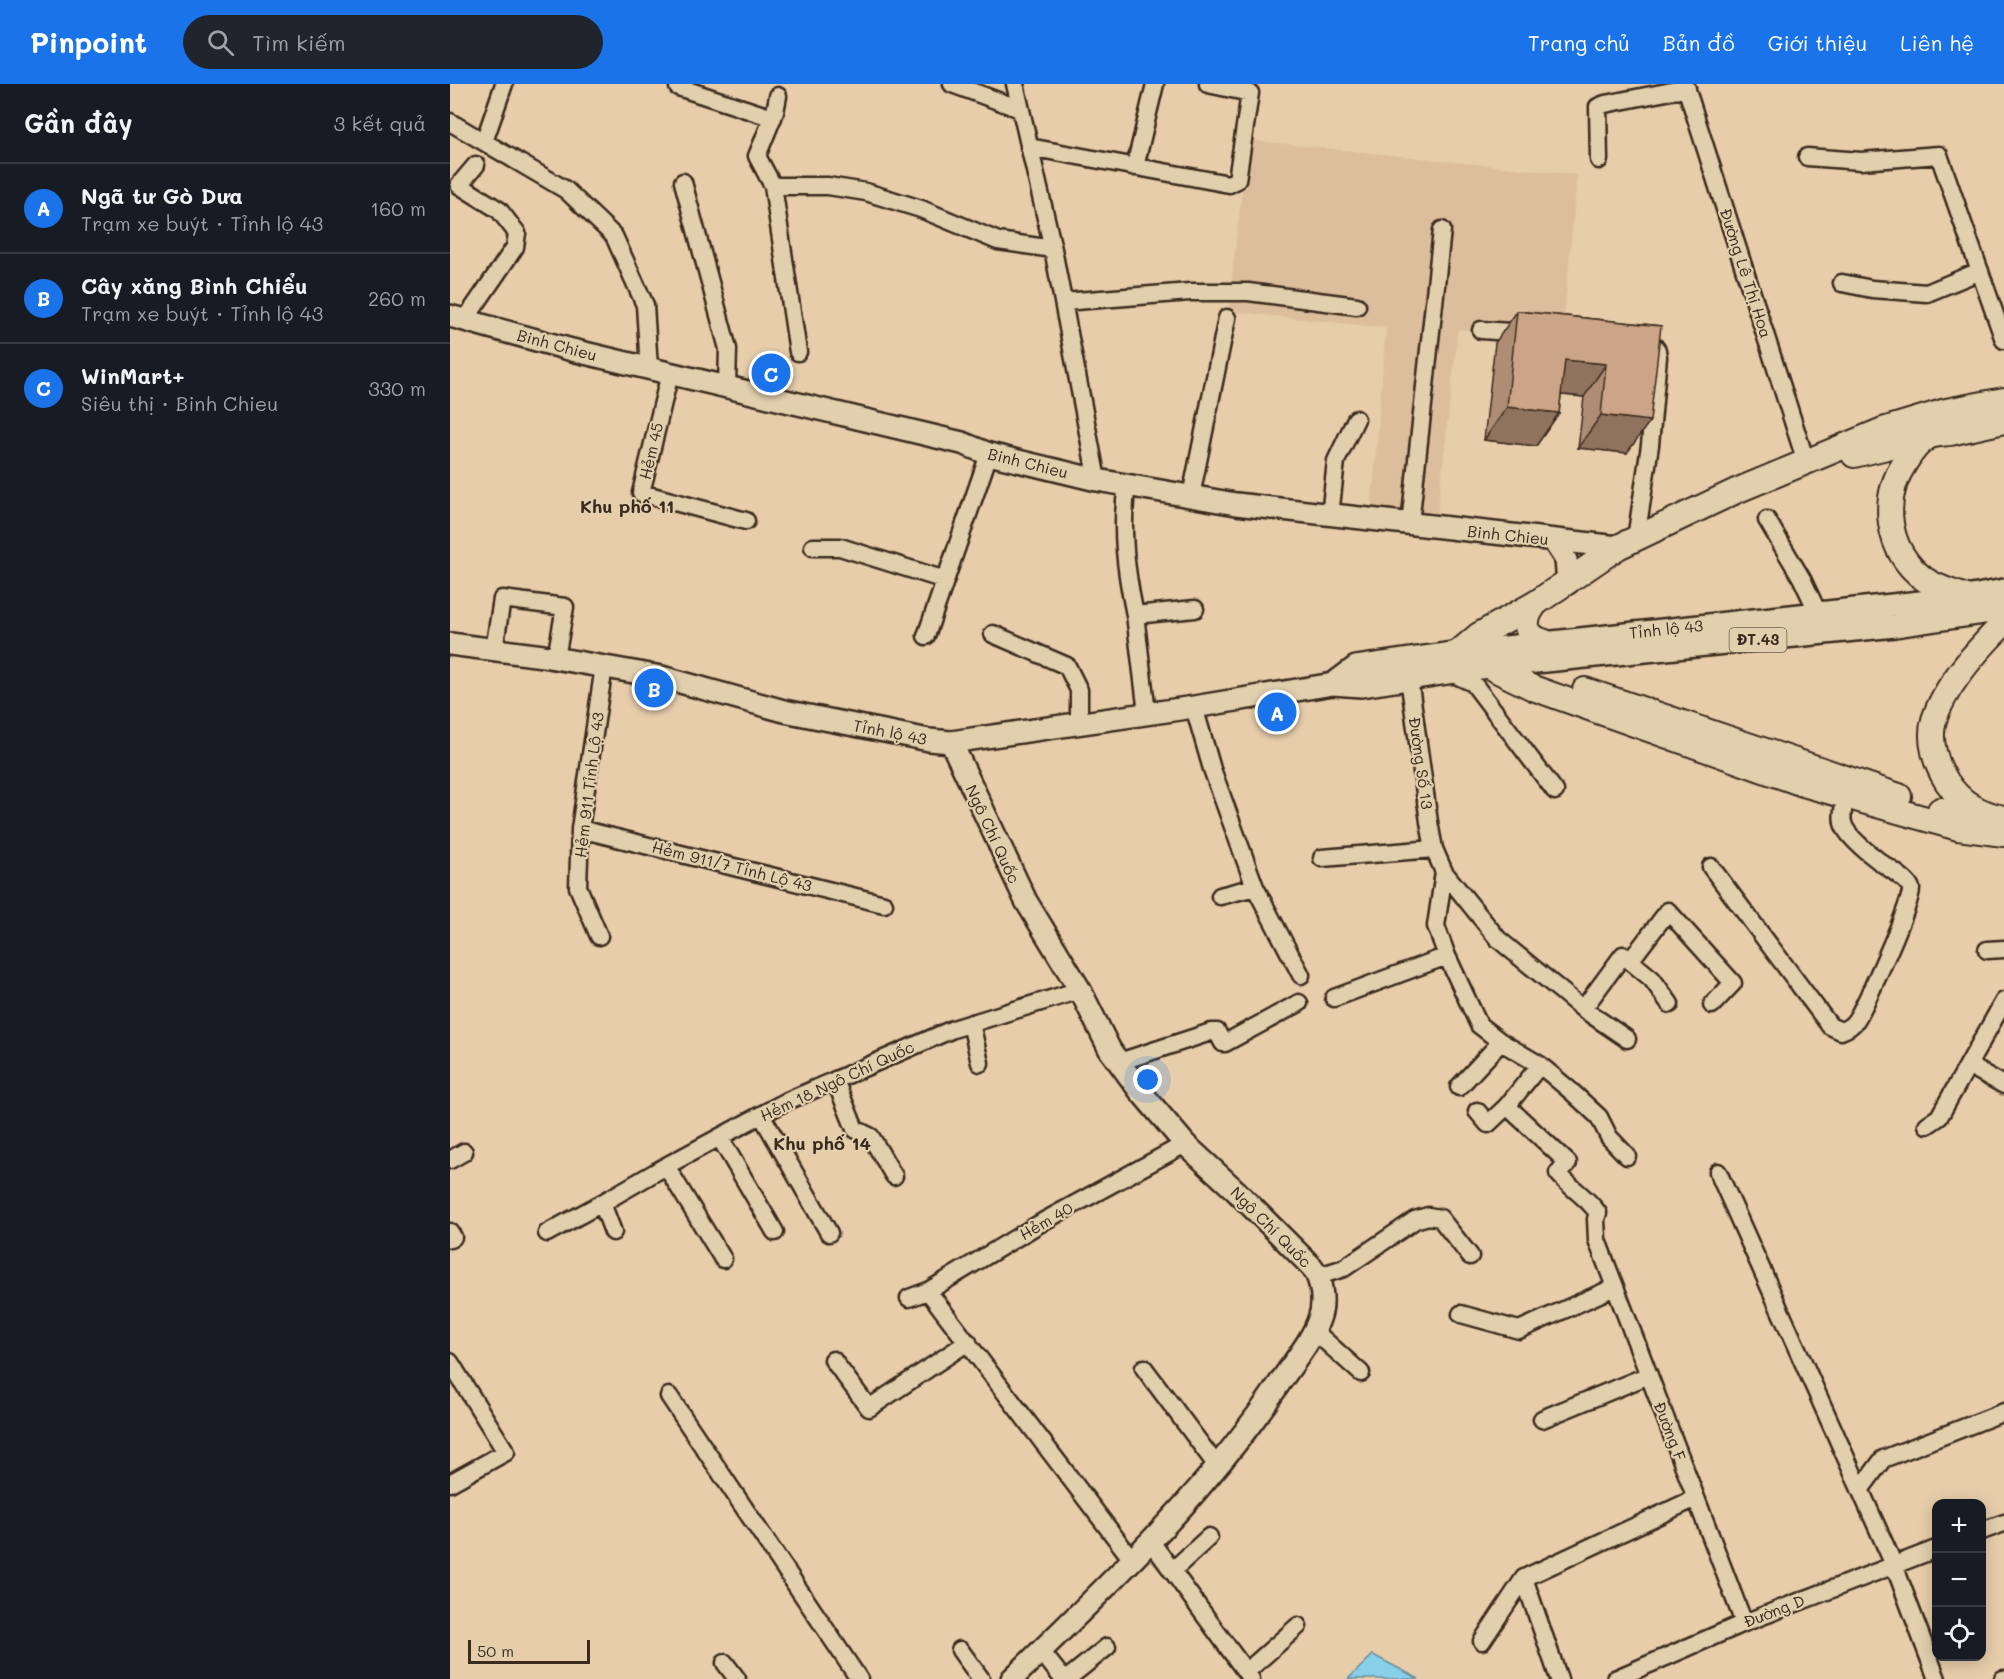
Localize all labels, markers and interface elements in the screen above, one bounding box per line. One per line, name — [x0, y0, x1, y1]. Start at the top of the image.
search box — [183, 15, 603, 69]
text: Pinpoint — [30, 24, 147, 60]
icon: search — [204, 26, 237, 59]
text: Tìm kiếm — [252, 28, 346, 57]
text: Trang chủ — [1528, 29, 1630, 56]
text: Bản đồ — [1663, 29, 1735, 56]
text: Giới thiệu — [1768, 29, 1867, 56]
text: Liên hệ — [1900, 29, 1974, 56]
text: Gần đây — [24, 106, 133, 140]
text: 3 kết quả — [333, 110, 426, 136]
text: Ngã tư Gò Dưa — [81, 181, 243, 210]
text: A — [37, 195, 50, 221]
text: 160 m — [370, 195, 426, 221]
street label: Đường Lê Thị Hoa — [1716, 205, 1777, 340]
text: Trạm xe buýt · Tỉnh lộ 43 — [81, 210, 323, 236]
text: Cây xăng Bình Chiểu — [81, 271, 308, 300]
text: B — [37, 285, 50, 311]
text: 260 m — [368, 285, 426, 311]
text: Trạm xe buýt · Tỉnh lộ 43 — [81, 300, 323, 326]
street label: Binh Chieu — [515, 324, 599, 365]
pin: C — [752, 350, 790, 396]
text: WinMart+ — [81, 361, 185, 390]
text: C — [36, 375, 51, 401]
text: 330 m — [368, 375, 426, 401]
text: Siêu thị · Binh Chieu — [81, 390, 278, 416]
street label: Hẻm 45 — [634, 420, 667, 481]
street label: Binh Chieu — [986, 442, 1070, 483]
district label: Khu phố 11 — [580, 494, 674, 518]
street label: Binh Chieu — [1466, 520, 1550, 549]
street label: Tỉnh lộ 43 — [1628, 614, 1704, 643]
road number: ĐT.43 — [1730, 628, 1786, 652]
pin: B — [634, 666, 674, 710]
pin: A — [1258, 690, 1296, 734]
street label: Hẻm 911 Tỉnh Lộ 43 — [569, 711, 608, 859]
street label: Tỉnh lộ 43 — [852, 714, 929, 749]
street label: Đường Số 13 — [1405, 715, 1438, 811]
street label: Ngô Chí Quốc — [961, 781, 1025, 886]
street label: Hẻm 911/7 Tỉnh Lộ 43 — [650, 835, 814, 896]
street label: Hẻm 18 Ngô Chí Quốc — [756, 1036, 917, 1125]
your location — [1133, 1065, 1162, 1094]
district label: Khu phố 14 — [773, 1131, 871, 1155]
street label: Ngô Chí Quốc — [1226, 1182, 1316, 1272]
street label: Hẻm 40 — [1015, 1197, 1076, 1244]
street label: Đường F — [1650, 1398, 1691, 1464]
map controls — [1932, 1499, 1986, 1661]
button: + — [1932, 1499, 1986, 1553]
button: − — [1932, 1553, 1986, 1607]
street label: Đường D — [1740, 1589, 1807, 1632]
button: locate — [1932, 1607, 1986, 1661]
scale bar — [468, 1637, 590, 1664]
text: 50 m — [477, 1640, 514, 1661]

